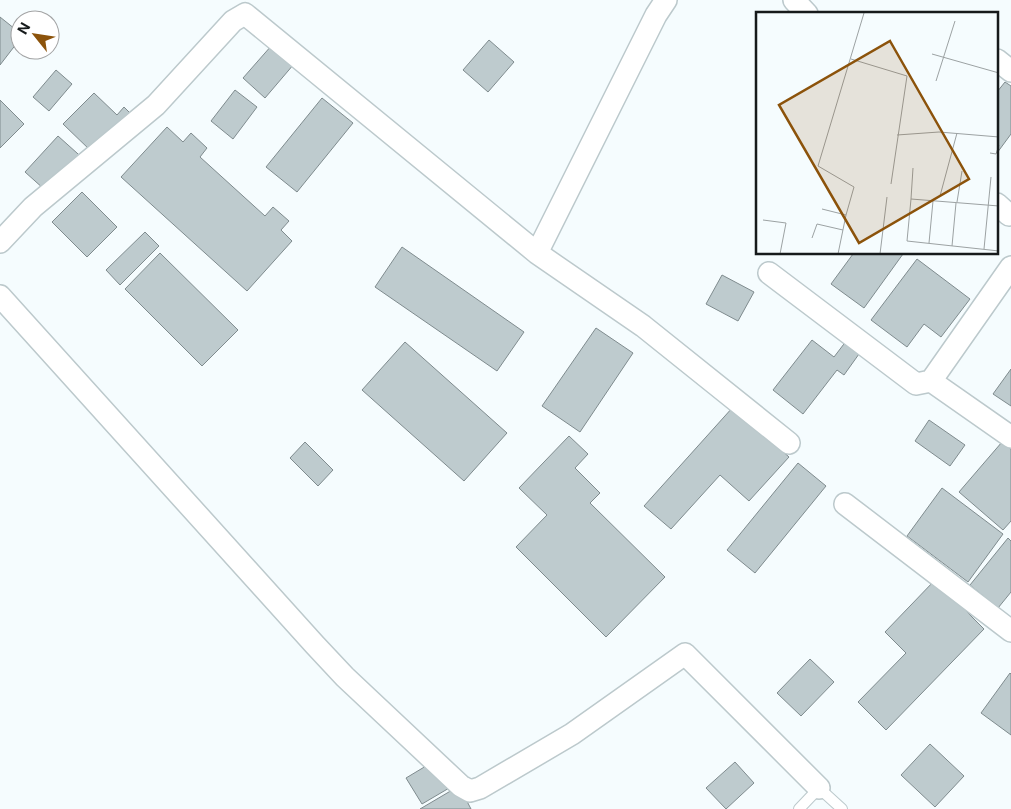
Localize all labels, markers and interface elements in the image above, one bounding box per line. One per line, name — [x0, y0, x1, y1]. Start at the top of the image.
north arrow — [10, 10, 60, 60]
inset map — [756, 12, 998, 255]
text: N — [13, 19, 33, 37]

